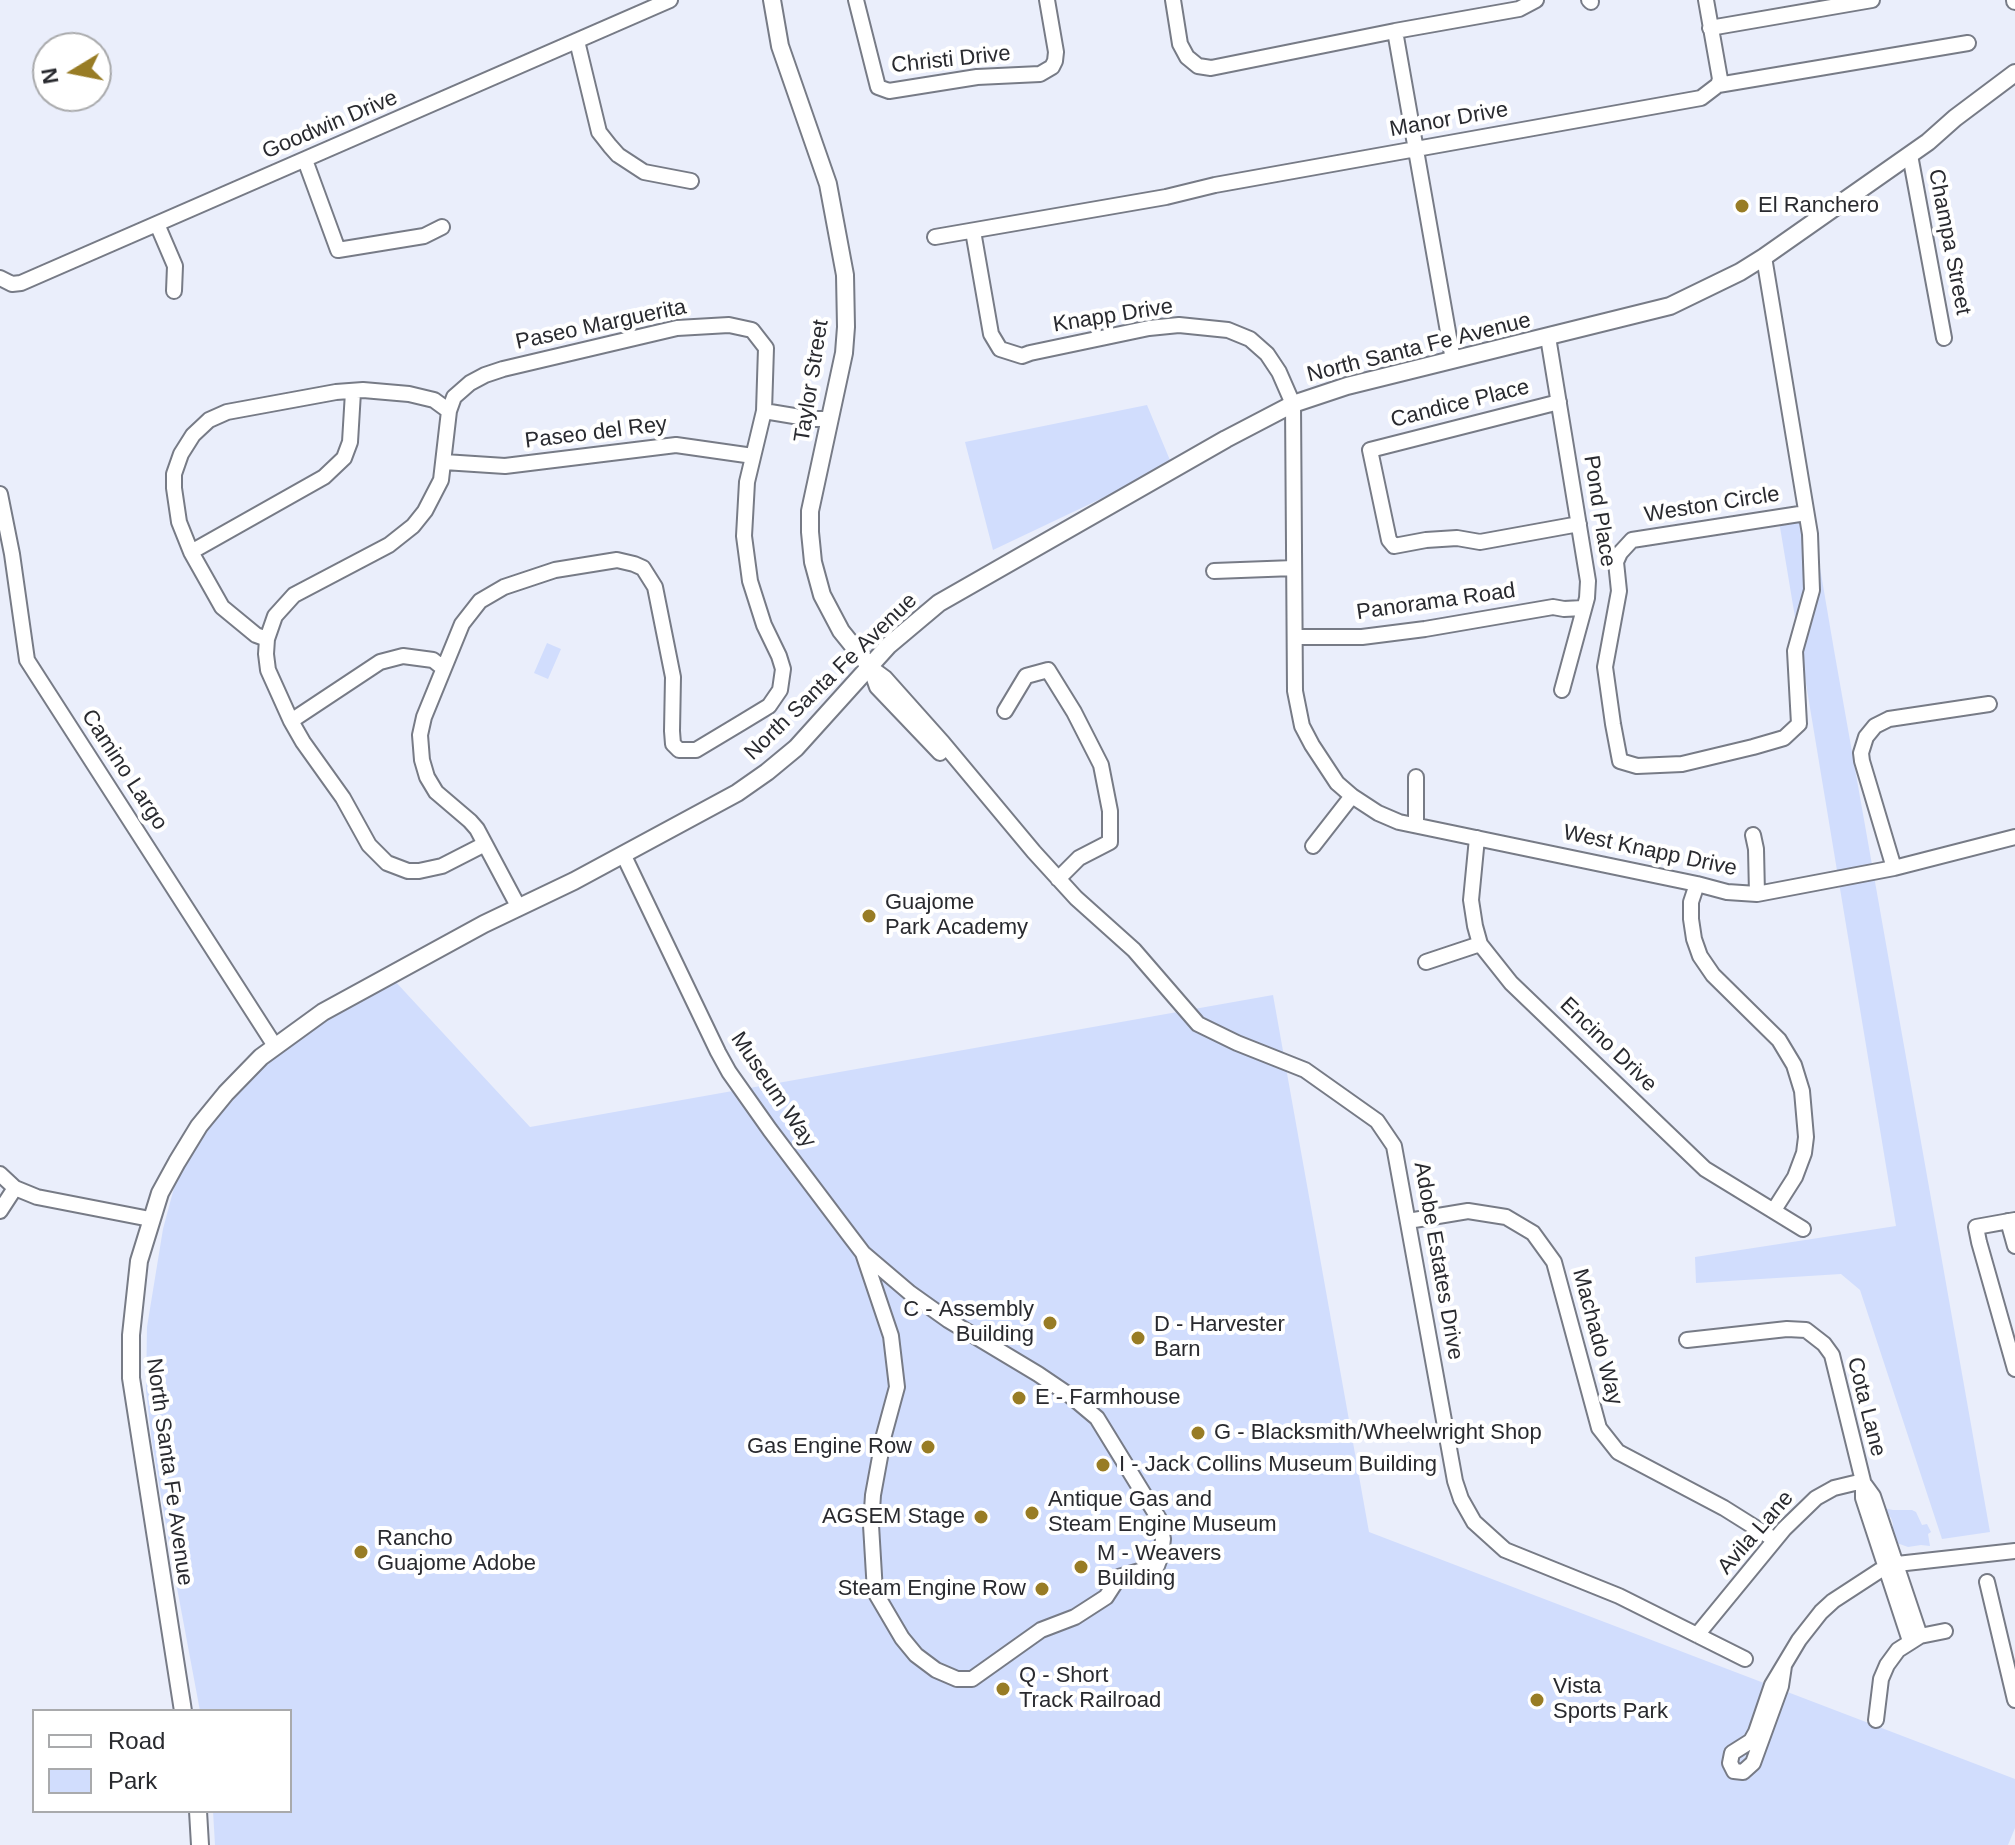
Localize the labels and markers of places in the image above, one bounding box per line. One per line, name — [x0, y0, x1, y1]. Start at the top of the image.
place label: El Ranchero — [1758, 193, 1879, 219]
marker: El Ranchero — [1733, 197, 1751, 215]
place label: Guajome Park Academy — [885, 890, 1028, 942]
marker: Guajome Park Academy — [860, 907, 878, 925]
place label: C - Assembly Building — [903, 1297, 1034, 1348]
place label: D - Harvester Barn — [1154, 1312, 1285, 1364]
marker: C - Assembly Building — [1041, 1314, 1059, 1332]
marker: D - Harvester Barn — [1129, 1329, 1147, 1347]
place label: E - Farmhouse — [1035, 1385, 1180, 1411]
marker: E - Farmhouse — [1010, 1389, 1028, 1407]
place label: G - Blacksmith/Wheelwright Shop — [1214, 1420, 1542, 1446]
marker: G - Blacksmith/Wheelwright Shop — [1189, 1424, 1207, 1442]
place label: Gas Engine Row — [747, 1434, 912, 1460]
marker: Gas Engine Row — [919, 1438, 937, 1456]
place label: I - Jack Collins Museum Building — [1119, 1452, 1437, 1478]
marker: I - Jack Collins Museum Building — [1094, 1456, 1112, 1474]
place label: Antique Gas and Steam Engine Museum — [1048, 1487, 1277, 1538]
place label: AGSEM Stage — [822, 1504, 965, 1530]
marker: Antique Gas and Steam Engine Museum — [1023, 1504, 1041, 1522]
marker: AGSEM Stage — [972, 1508, 990, 1526]
place label: Rancho Guajome Adobe — [377, 1526, 536, 1578]
place label: M - Weavers Building — [1097, 1541, 1221, 1592]
marker: Rancho Guajome Adobe — [352, 1543, 370, 1561]
marker: M - Weavers Building — [1072, 1558, 1090, 1576]
place label: Steam Engine Row — [838, 1576, 1026, 1602]
marker: Steam Engine Row — [1033, 1580, 1051, 1598]
place label: Q - Short Track Railroad — [1019, 1663, 1161, 1714]
place label: Vista Sports Park — [1553, 1674, 1668, 1726]
marker: Q - Short Track Railroad — [994, 1680, 1012, 1698]
marker: Vista Sports Park — [1528, 1691, 1546, 1709]

